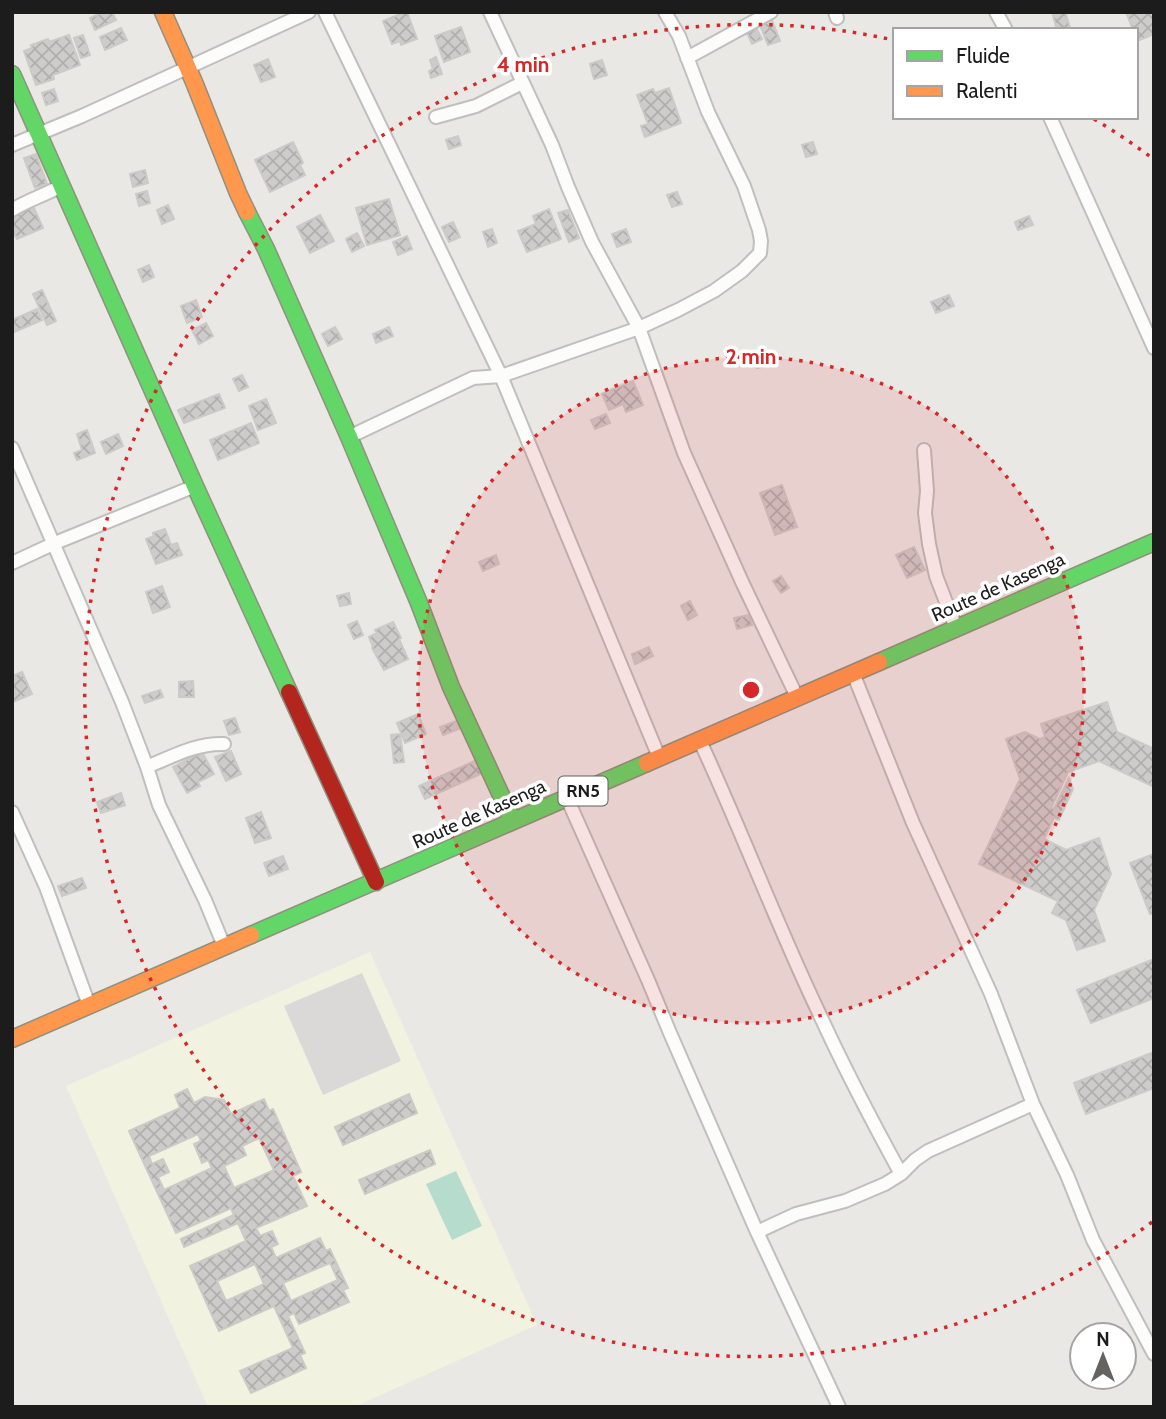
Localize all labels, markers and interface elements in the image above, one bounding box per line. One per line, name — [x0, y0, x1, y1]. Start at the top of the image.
legend — [893, 28, 1138, 119]
text: Fluide — [956, 43, 1010, 68]
text: 4 min — [497, 52, 549, 77]
text: Ralenti — [956, 78, 1017, 103]
text: 2 min — [726, 344, 776, 369]
street label: Route de Kasenga — [928, 547, 1068, 627]
centre of rings — [739, 678, 763, 702]
street label: Route de Kasenga — [409, 774, 549, 854]
road number: RN5 — [558, 776, 608, 806]
north arrow — [1068, 1321, 1138, 1391]
text: N — [1096, 1328, 1110, 1351]

